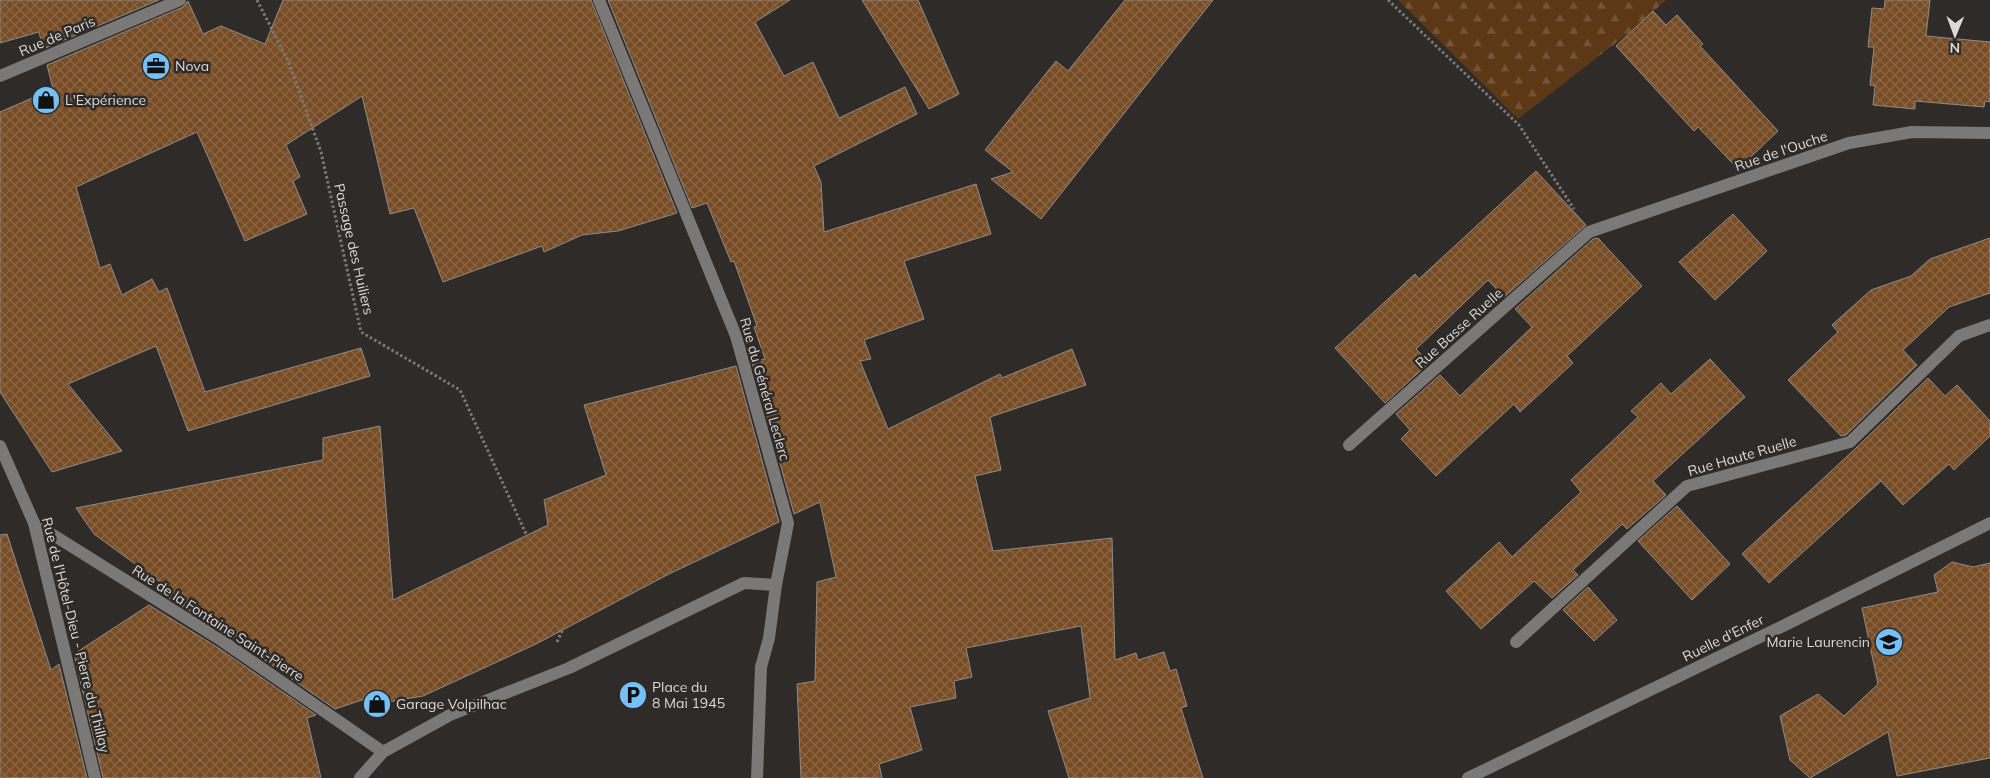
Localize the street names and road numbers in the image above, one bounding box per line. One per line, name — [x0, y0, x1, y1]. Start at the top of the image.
street label: Rue de Paris — [16, 12, 98, 60]
street label: Rue de l'Ouche — [1732, 127, 1830, 175]
street label: Passage des Huiliers — [330, 182, 378, 316]
street label: Rue Basse Ruelle — [1411, 284, 1507, 372]
street label: Rue du Général Leclerc — [736, 315, 794, 463]
street label: Rue Haute Ruelle — [1686, 432, 1798, 480]
street label: Rue de l'Hôtel-Dieu - Pierre du Thillay — [38, 515, 114, 755]
street label: Rue de la Fontaine Saint-Pierre — [129, 561, 307, 685]
street label: Ruelle d'Enfer — [1679, 610, 1768, 665]

